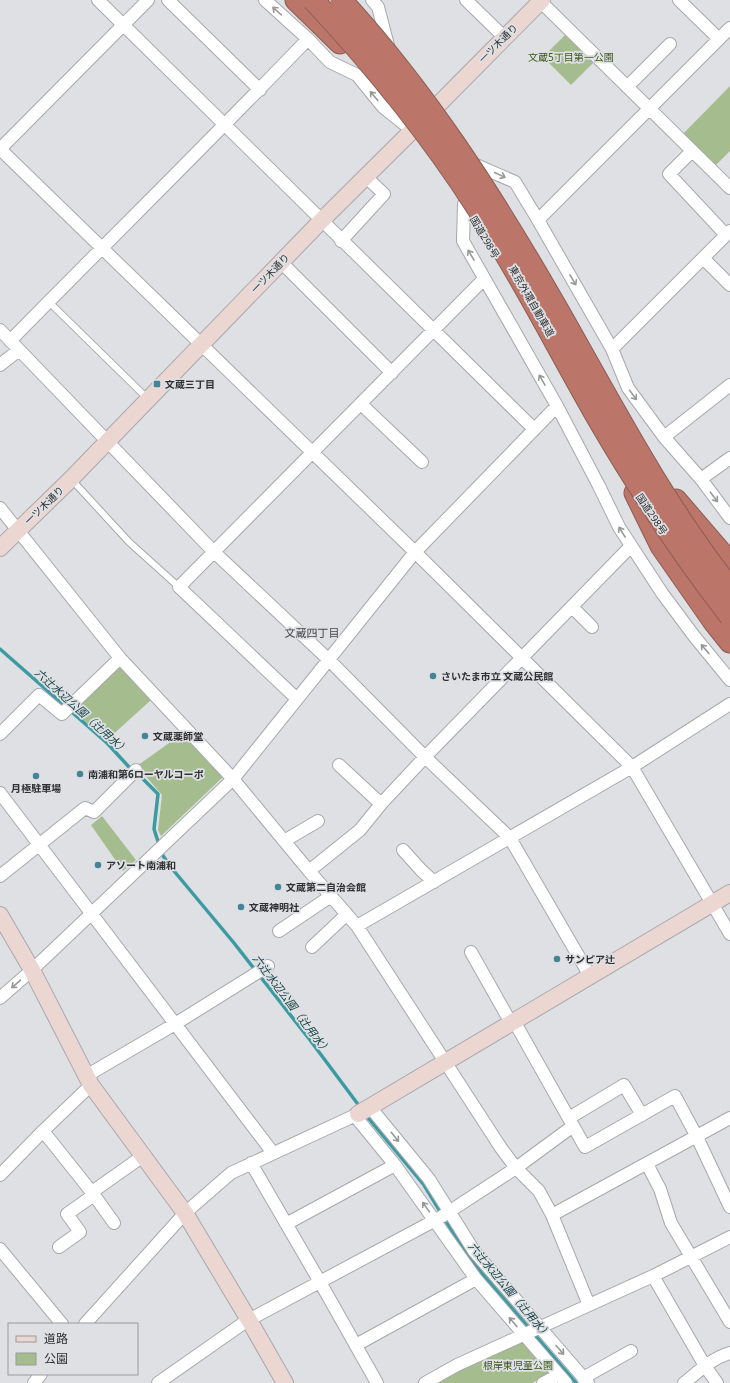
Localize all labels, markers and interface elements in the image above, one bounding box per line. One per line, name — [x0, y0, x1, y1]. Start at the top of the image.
one-way arrow — [272, 6, 282, 16]
street label: 一ツ木通り — [475, 20, 521, 66]
park label: 文蔵5丁目第一公園 — [528, 50, 614, 64]
one-way arrow — [369, 90, 378, 101]
one-way arrow — [494, 172, 506, 180]
street label: 国道298号 — [467, 213, 503, 261]
one-way arrow — [466, 249, 474, 261]
street label: 一ツ木通り — [248, 250, 292, 296]
street label: 東京外環自動車道 — [506, 263, 558, 339]
one-way arrow — [569, 274, 577, 286]
one-way arrow — [538, 374, 546, 386]
place label: 文蔵三丁目 — [165, 377, 215, 391]
marker: 文蔵三丁目 — [152, 379, 162, 389]
one-way arrow — [629, 389, 637, 400]
street label: 一ツ木通り — [21, 483, 67, 527]
street label: 国道298号 — [633, 491, 671, 537]
one-way arrow — [710, 491, 718, 502]
one-way arrow — [618, 527, 626, 538]
district label: 文蔵四丁目 — [285, 625, 340, 640]
one-way arrow — [701, 644, 710, 655]
water label: 六辻水辺公園（辻用水） — [32, 665, 132, 757]
place label: さいたま市立 文蔵公民館 — [441, 669, 553, 683]
marker: さいたま市立 文蔵公民館 — [428, 671, 438, 681]
place label: 文蔵薬師堂 — [153, 729, 203, 743]
marker: 文蔵薬師堂 — [140, 731, 150, 741]
place label: 南浦和第6ローヤルコーポ — [88, 767, 204, 781]
marker: 南浦和第6ローヤルコーポ — [75, 769, 85, 779]
marker: 月極駐車場 — [31, 771, 41, 781]
place label: 月極駐車場 — [11, 781, 61, 795]
place label: アソート南浦和 — [106, 858, 176, 872]
marker: アソート南浦和 — [93, 860, 103, 870]
place label: 文蔵第二自治会館 — [286, 880, 366, 894]
marker: 文蔵第二自治会館 — [273, 882, 283, 892]
place label: 文蔵神明社 — [249, 900, 300, 914]
marker: 文蔵神明社 — [236, 902, 246, 912]
water label: 六辻水辺公園（辻用水） — [250, 951, 334, 1057]
place label: サンピア辻 — [565, 952, 615, 966]
marker: サンピア辻 — [552, 954, 562, 964]
one-way arrow — [11, 980, 21, 989]
one-way arrow — [390, 1132, 399, 1143]
one-way arrow — [421, 1202, 430, 1213]
water label: 六辻水辺公園（辻用水） — [465, 1239, 555, 1341]
one-way arrow — [508, 1317, 517, 1327]
legend — [8, 1323, 138, 1375]
text: 道路 — [44, 1330, 68, 1347]
one-way arrow — [555, 1345, 564, 1355]
text: 公園 — [44, 1350, 68, 1367]
park label: 根岸東児童公園 — [483, 1358, 553, 1372]

